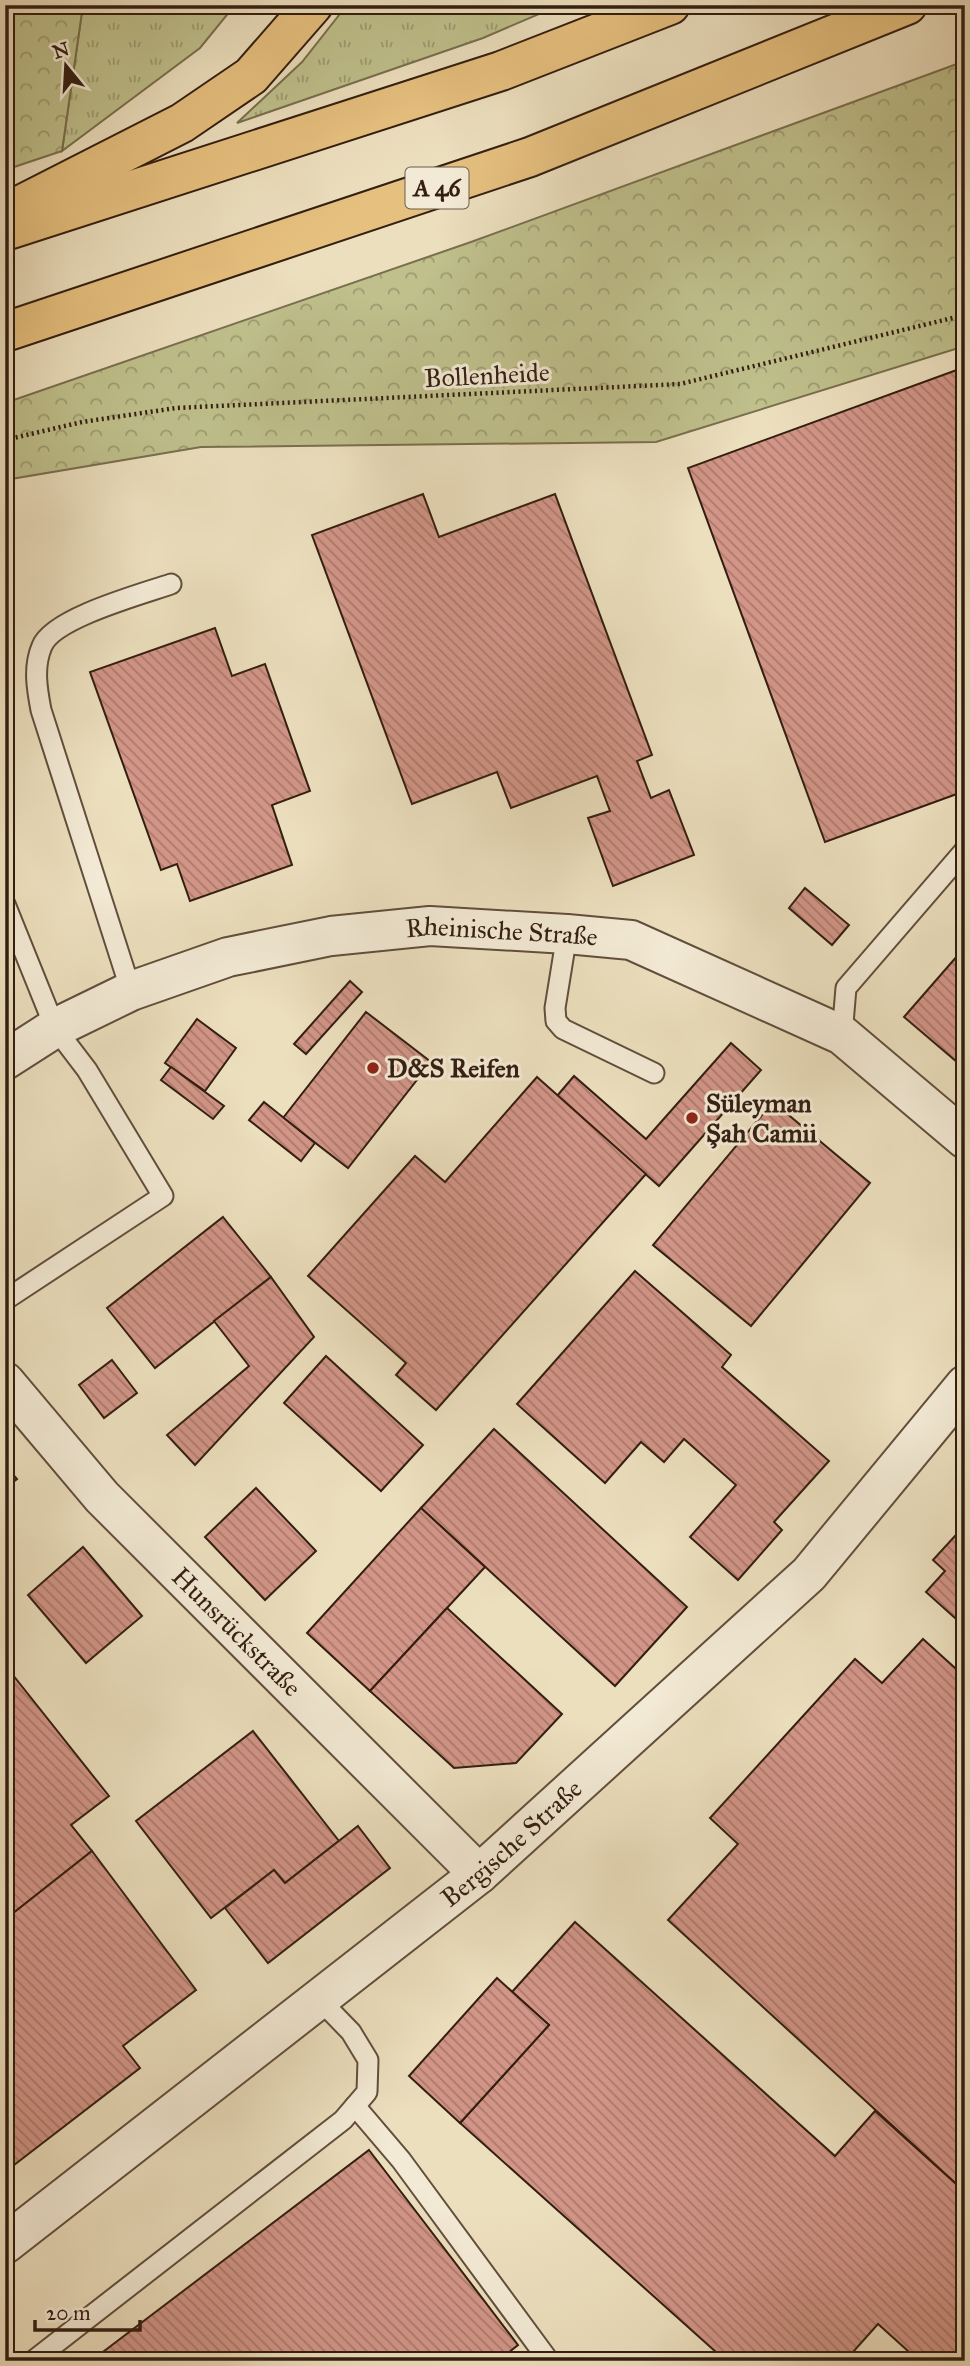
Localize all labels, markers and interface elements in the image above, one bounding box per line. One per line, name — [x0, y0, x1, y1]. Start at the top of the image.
north arrow — [32, 32, 102, 102]
text: N — [50, 37, 72, 64]
road number: A 46 — [406, 168, 468, 208]
street label: Bollenheide — [424, 356, 551, 394]
street label: Rheinische Straße — [404, 910, 599, 953]
place label: D&S Reifen — [387, 1052, 520, 1084]
marker: D&S Reifen — [365, 1060, 381, 1076]
place label: Süleyman Şah Camii — [706, 1087, 818, 1149]
marker: Süleyman Şah Camii — [684, 1110, 700, 1126]
street label: Hunsrückstraße — [165, 1560, 308, 1703]
street label: Bergische Straße — [434, 1772, 589, 1914]
scale bar — [35, 2289, 140, 2333]
text: 20 m — [46, 2300, 91, 2326]

